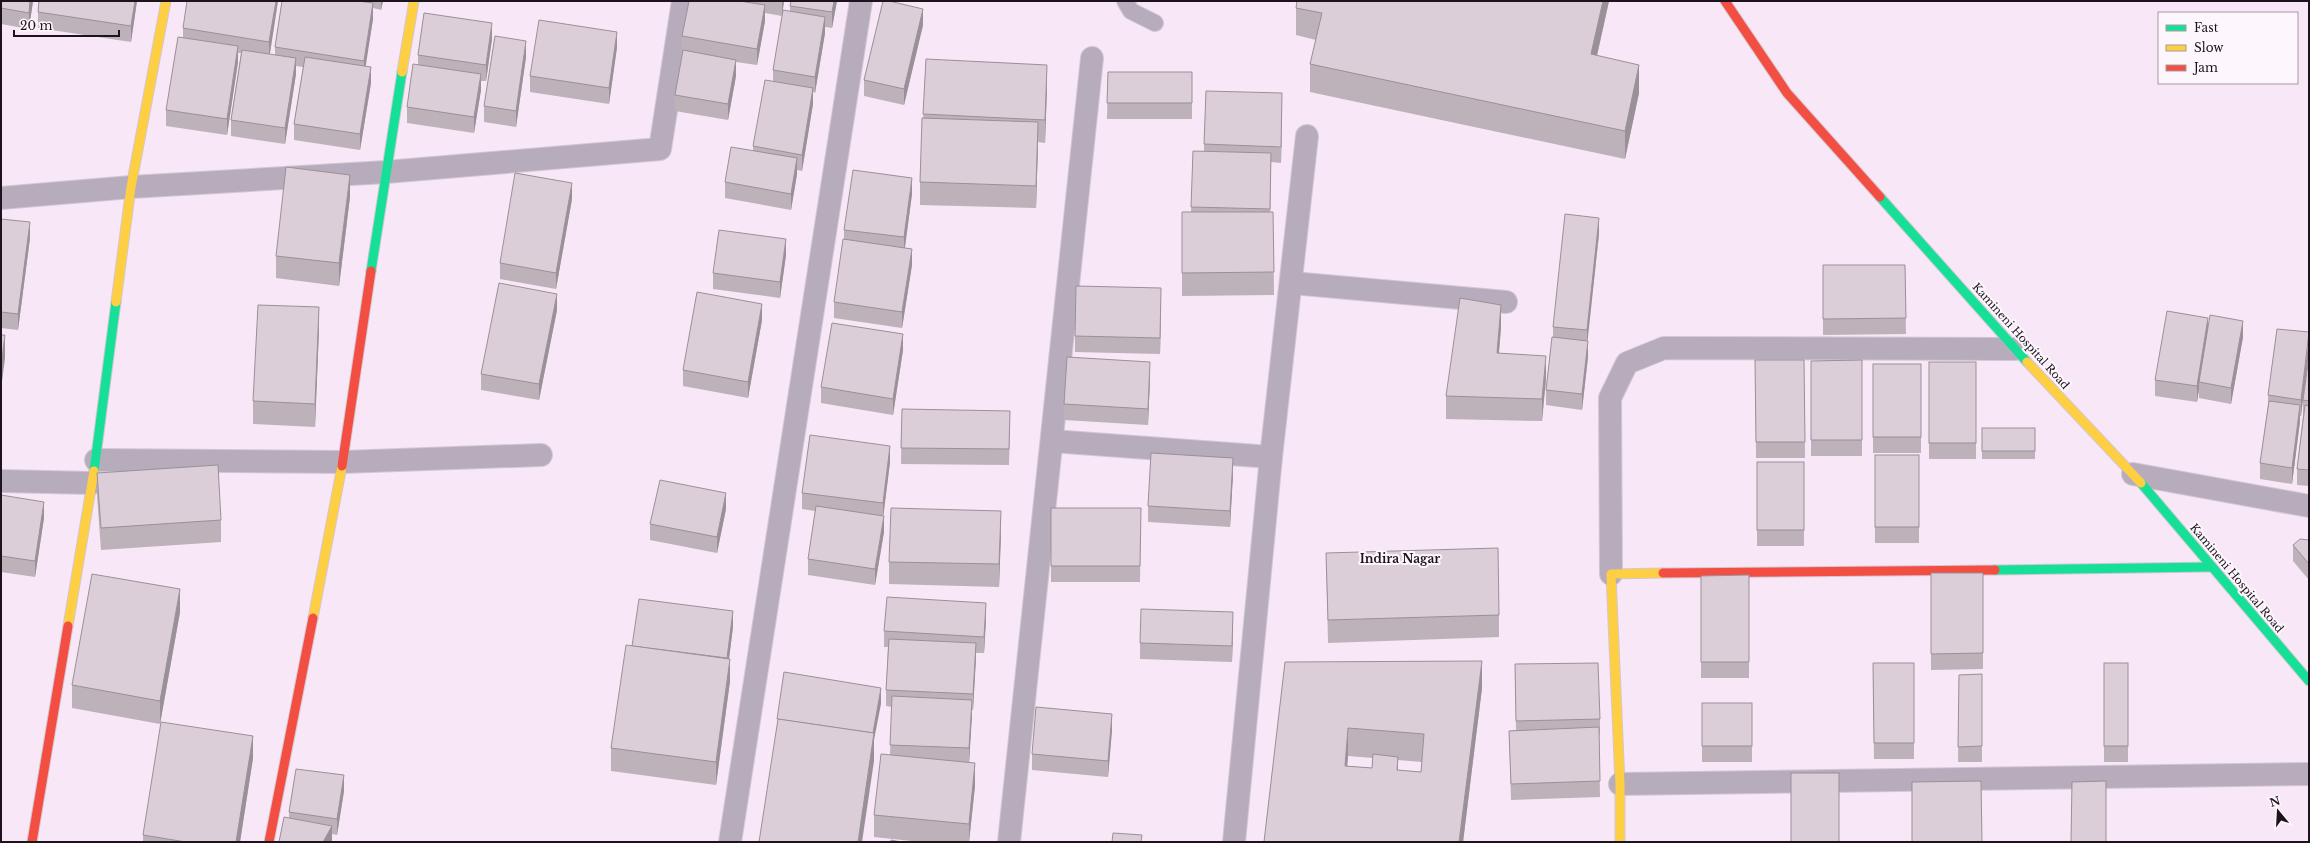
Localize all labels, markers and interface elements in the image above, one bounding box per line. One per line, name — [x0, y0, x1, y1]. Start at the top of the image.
scale bar — [14, 12, 119, 38]
legend — [2158, 12, 2298, 84]
text: 20 m — [20, 18, 52, 33]
text: Fast — [2194, 20, 2219, 35]
text: Slow — [2194, 40, 2224, 55]
text: Jam — [2192, 60, 2218, 75]
street label: Kamineni Hospital Road — [1970, 280, 2073, 392]
street label: Kamineni Hospital Road — [2187, 521, 2287, 636]
district label: Indira Nagar — [1360, 551, 1440, 566]
north arrow — [2258, 791, 2298, 831]
text: N — [2268, 793, 2283, 810]

